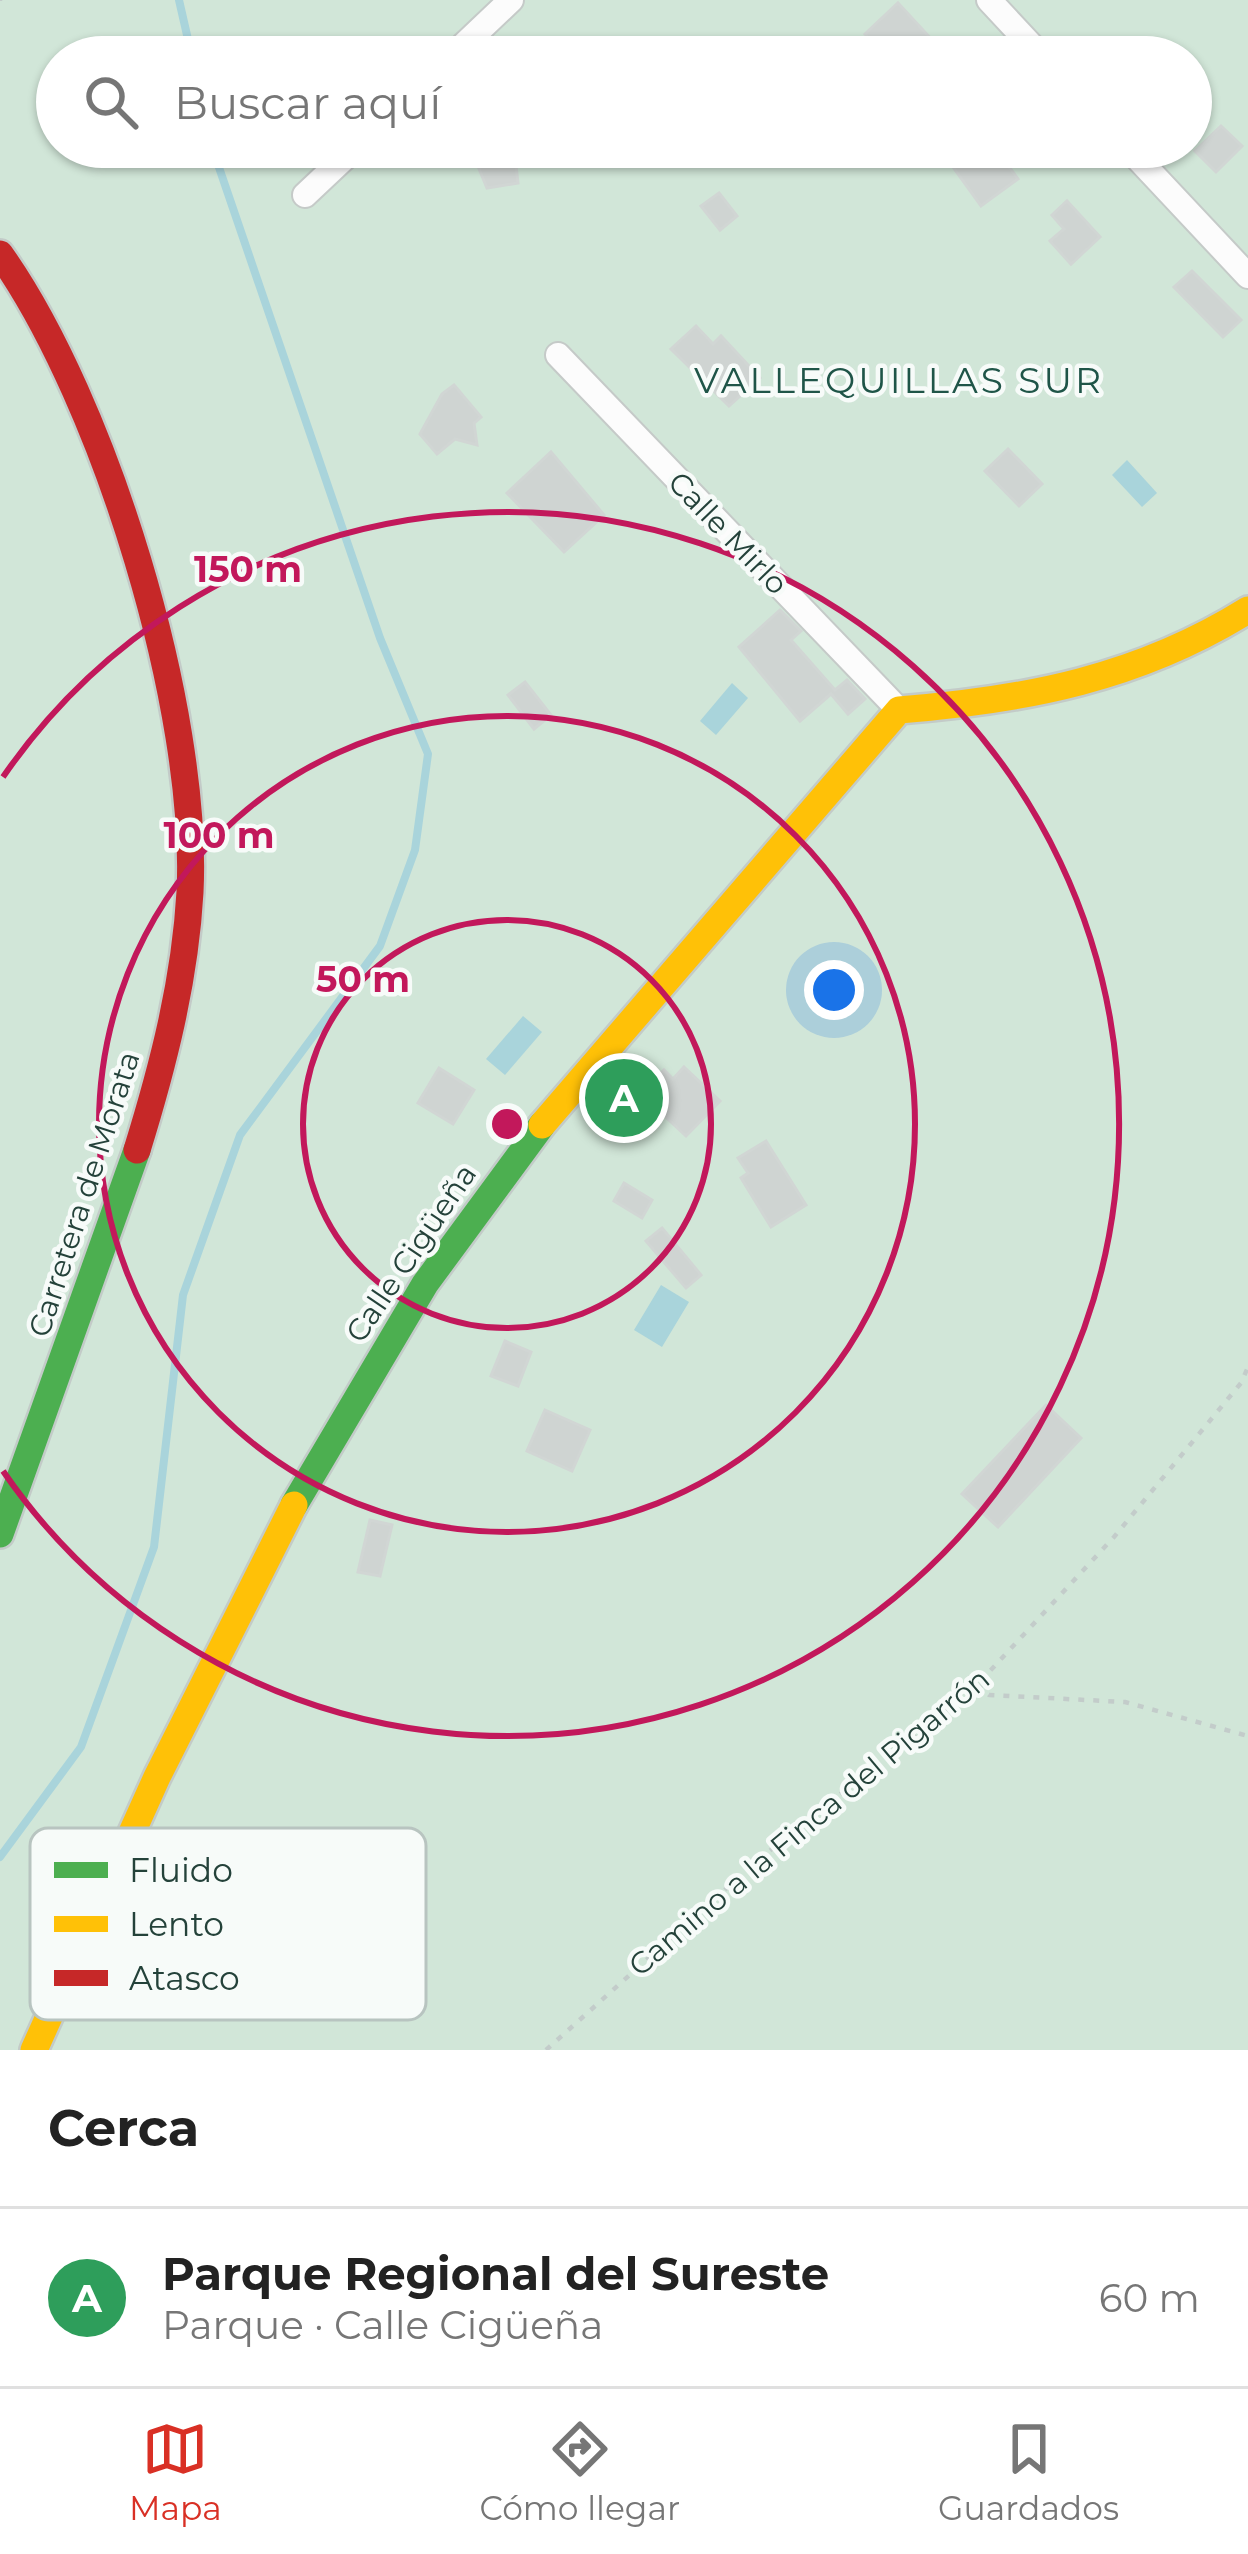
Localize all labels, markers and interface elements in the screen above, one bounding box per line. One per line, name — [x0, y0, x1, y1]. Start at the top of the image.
search box — [36, 36, 1212, 168]
icon: search — [78, 69, 144, 135]
text: Buscar aquí — [174, 75, 441, 130]
district label: VALLEQUILLAS SUR — [694, 358, 1104, 402]
street label: Calle Mirlo — [660, 464, 796, 602]
text: 150 m — [194, 547, 302, 591]
text: 100 m — [164, 813, 274, 857]
text: 50 m — [316, 957, 410, 1001]
your location — [804, 960, 864, 1020]
street label: Carretera de Morata — [20, 1047, 148, 1341]
pin: A — [585, 1053, 663, 1143]
centre of rings — [486, 1103, 528, 1145]
street label: Calle Cigüeña — [338, 1157, 484, 1349]
street label: Camino a la Finca del Pigarrón — [621, 1660, 997, 1984]
legend — [30, 1828, 426, 2020]
text: Fluido — [129, 1850, 233, 1890]
text: Lento — [129, 1904, 224, 1944]
text: Atasco — [129, 1958, 240, 1998]
text: Cerca — [48, 2097, 199, 2159]
text: Parque Regional del Sureste — [162, 2246, 829, 2301]
text: A — [72, 2274, 102, 2322]
text: 60 m — [1099, 2274, 1200, 2322]
text: Parque · Calle Cigüeña — [162, 2301, 603, 2349]
tab: Mapa — [129, 2416, 222, 2528]
tab: Cómo llegar — [480, 2416, 680, 2528]
tab: Guardados — [938, 2416, 1119, 2528]

